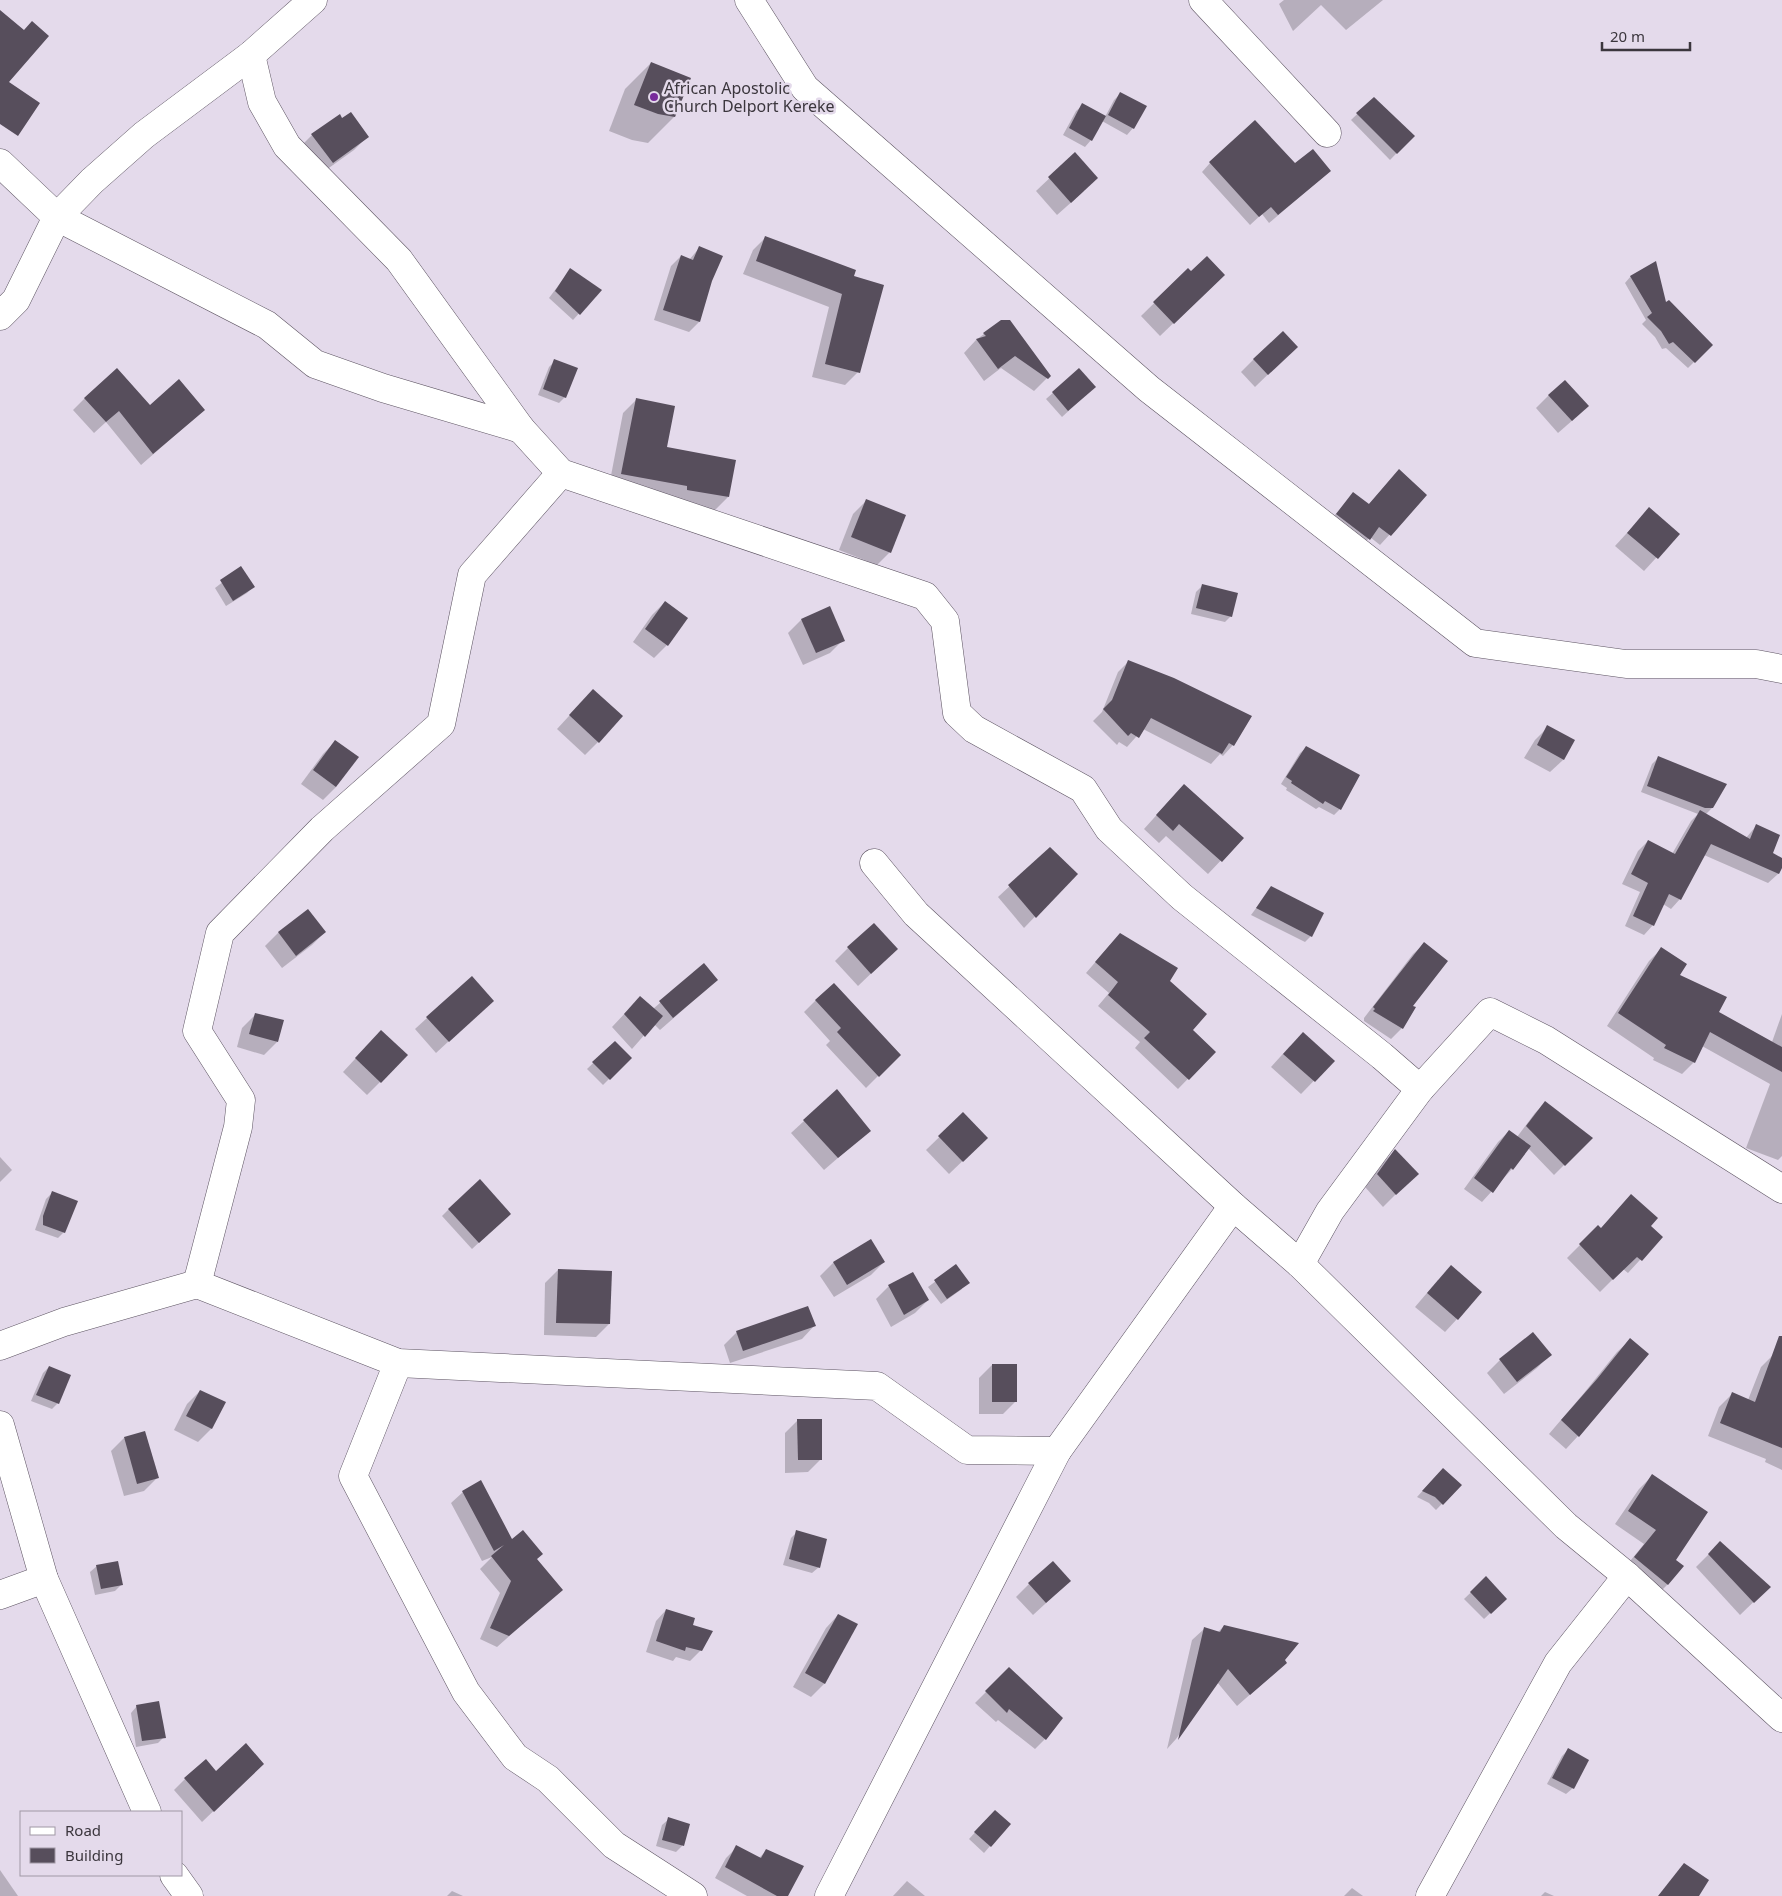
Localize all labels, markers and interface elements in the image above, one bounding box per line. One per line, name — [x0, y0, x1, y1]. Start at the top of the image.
scale bar — [1602, 20, 1690, 52]
text: 20 m — [1610, 26, 1645, 46]
place label: African Apostolic Church Delport Kereke — [664, 77, 835, 117]
marker: African Apostolic Church Delport Kereke — [648, 91, 660, 103]
legend — [20, 1811, 182, 1876]
text: Road — [65, 1820, 101, 1840]
text: Building — [65, 1845, 123, 1865]

